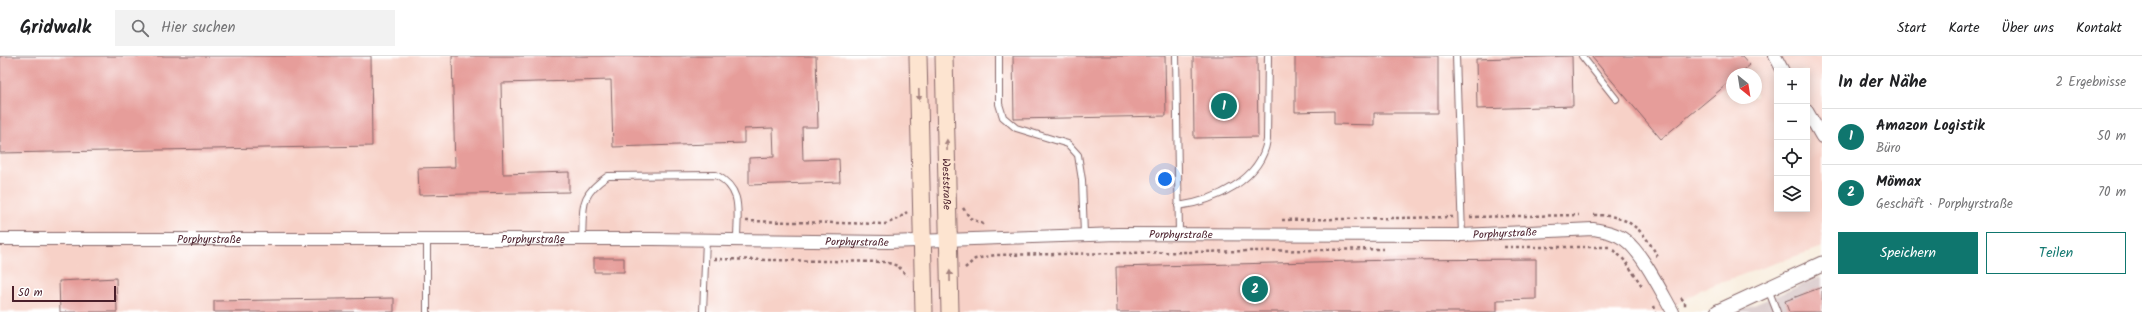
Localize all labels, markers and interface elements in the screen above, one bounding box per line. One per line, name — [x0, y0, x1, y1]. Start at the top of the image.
search box — [115, 10, 395, 46]
text: Gridwalk — [20, 13, 91, 43]
text: Hier suchen — [161, 16, 235, 40]
icon: search — [129, 17, 151, 39]
text: Start — [1897, 17, 1926, 39]
text: Karte — [1948, 17, 1980, 39]
text: Über uns — [2002, 17, 2054, 39]
text: Kontakt — [2076, 17, 2122, 39]
north arrow — [1726, 68, 1762, 104]
map controls — [1774, 68, 1810, 212]
button: + — [1774, 68, 1810, 104]
text: In der Nähe — [1838, 69, 1927, 96]
text: 2 Ergebnisse — [2056, 72, 2126, 93]
one-way arrow — [916, 89, 923, 101]
pin: 1 — [1211, 91, 1237, 121]
button: − — [1774, 104, 1810, 140]
text: Amazon Logistik — [1876, 114, 1985, 138]
text: 1 — [1849, 126, 1853, 147]
text: 50 m — [2097, 126, 2126, 147]
one-way arrow — [944, 138, 950, 151]
text: Büro — [1876, 138, 1901, 159]
button: locate — [1774, 140, 1810, 176]
street label: Weststraße — [936, 158, 956, 210]
your location — [1155, 169, 1175, 189]
text: Mömax — [1876, 170, 1921, 194]
button: layers — [1774, 176, 1810, 212]
text: 2 — [1847, 182, 1855, 203]
text: 70 m — [2098, 182, 2126, 203]
text: Geschäft · Porphyrstraße — [1876, 194, 2013, 215]
street label: Porphyrstraße — [1473, 224, 1537, 244]
street label: Porphyrstraße — [1149, 226, 1213, 244]
street label: Porphyrstraße — [177, 231, 241, 249]
street label: Porphyrstraße — [501, 231, 565, 249]
button: Speichern — [1838, 232, 1978, 274]
button: Teilen — [1986, 232, 2126, 274]
street label: Porphyrstraße — [825, 233, 889, 252]
one-way arrow — [946, 270, 953, 282]
pin: 2 — [1242, 274, 1268, 304]
scale bar — [12, 284, 116, 303]
text: 50 m — [18, 284, 43, 302]

